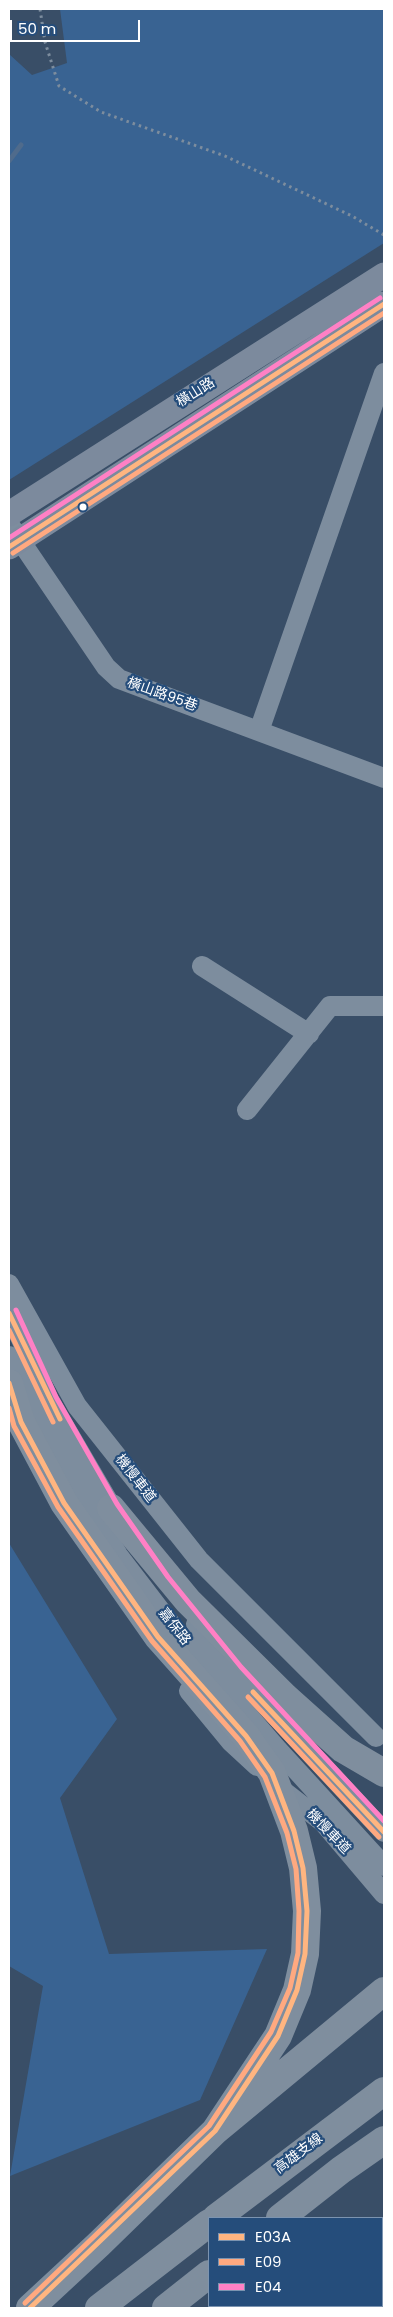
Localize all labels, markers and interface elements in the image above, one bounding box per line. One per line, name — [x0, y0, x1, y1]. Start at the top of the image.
scale bar — [12, 10, 142, 42]
text: 50 m — [18, 18, 56, 39]
street label: 橫山路 — [174, 375, 218, 411]
unlabelled marker — [78, 502, 88, 512]
street label: 橫山路95巷 — [125, 675, 199, 715]
street label: 機慢車道 — [111, 1452, 159, 1506]
street label: 嘉保路 — [154, 1605, 194, 1649]
street label: 機慢車道 — [303, 1806, 353, 1858]
street label: 高雄支線 — [272, 2130, 326, 2178]
legend — [208, 2217, 383, 2307]
text: E03A — [255, 2226, 291, 2247]
text: E09 — [255, 2251, 282, 2272]
text: E04 — [255, 2276, 282, 2297]

